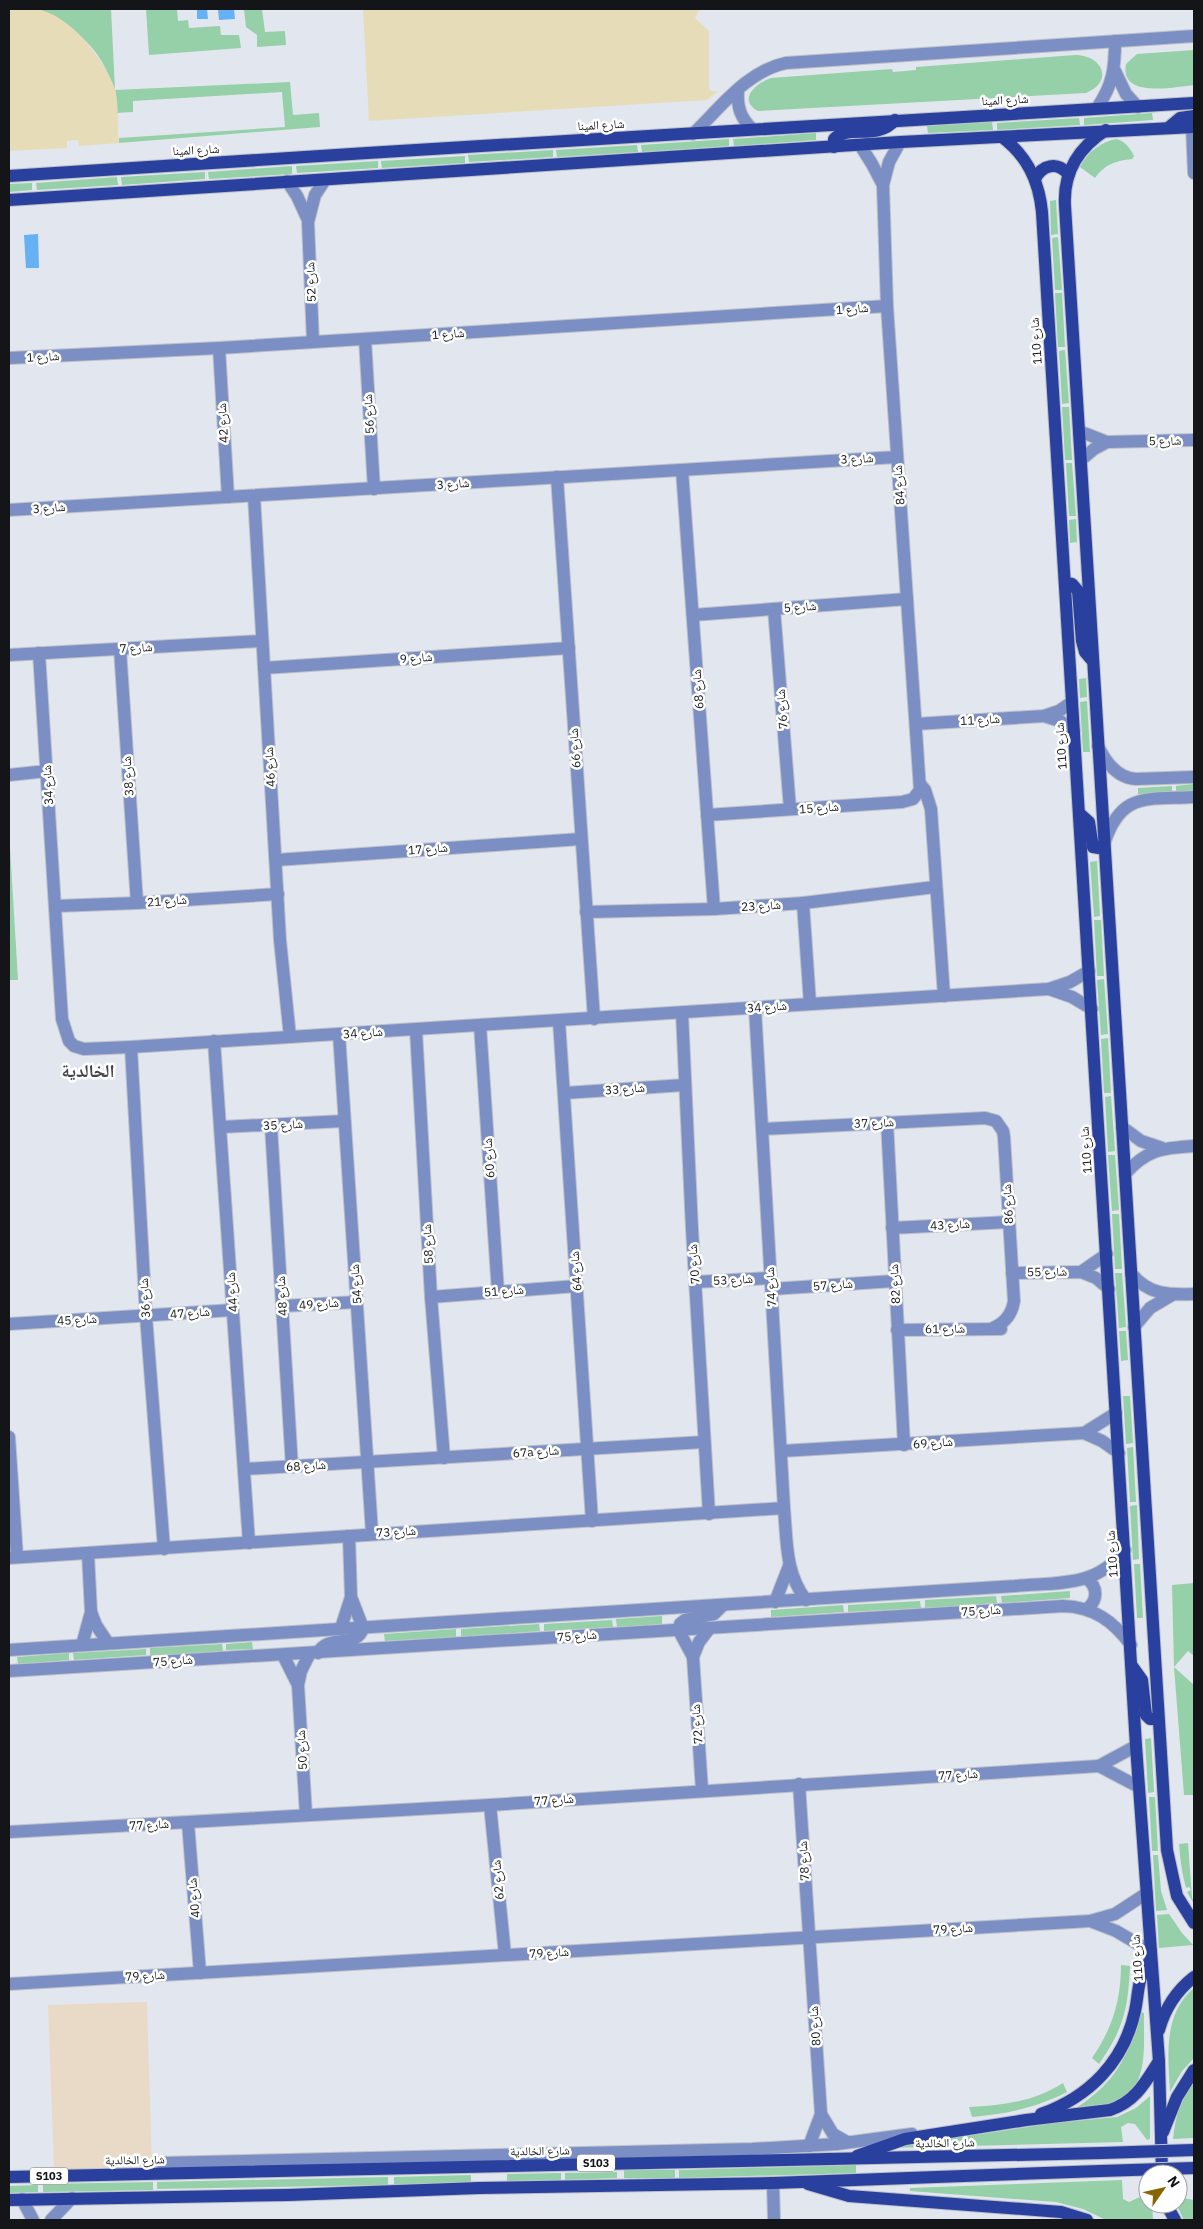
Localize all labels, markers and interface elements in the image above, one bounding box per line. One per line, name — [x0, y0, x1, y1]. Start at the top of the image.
street label: شارع المينا — [981, 91, 1029, 109]
street label: شارع المينا — [577, 116, 625, 134]
street label: شارع المينا — [172, 141, 220, 159]
street label: شارع 52 — [302, 262, 320, 302]
street label: شارع 1 — [835, 300, 869, 318]
street label: شارع 110 — [1026, 317, 1046, 365]
street label: شارع 1 — [431, 325, 465, 343]
street label: شارع 1 — [26, 348, 60, 366]
street label: شارع 56 — [360, 393, 378, 434]
street label: شارع 42 — [214, 402, 232, 443]
street label: شارع 5 — [1148, 433, 1182, 449]
street label: شارع 3 — [840, 450, 874, 468]
street label: شارع 84 — [890, 464, 908, 506]
street label: شارع 3 — [436, 475, 470, 493]
street label: شارع 3 — [32, 499, 66, 517]
street label: شارع 5 — [783, 598, 817, 616]
street label: شارع 7 — [119, 639, 153, 657]
street label: شارع 9 — [399, 649, 433, 667]
street label: شارع 68 — [689, 668, 707, 710]
street label: شارع 76 — [773, 688, 791, 730]
street label: شارع 11 — [960, 711, 1001, 729]
street label: شارع 110 — [1051, 722, 1071, 770]
street label: شارع 66 — [566, 727, 584, 769]
street label: شارع 46 — [261, 746, 279, 787]
street label: شارع 38 — [119, 755, 137, 797]
street label: شارع 34 — [39, 764, 57, 805]
street label: شارع 15 — [798, 799, 840, 817]
street label: شارع 17 — [407, 840, 449, 858]
street label: شارع 21 — [146, 892, 188, 910]
street label: شارع 23 — [741, 897, 782, 915]
street label: شارع 34 — [746, 998, 788, 1016]
street label: شارع 34 — [342, 1024, 384, 1042]
district label: الخالدية — [61, 1059, 115, 1082]
street label: شارع 33 — [604, 1080, 646, 1098]
street label: شارع 37 — [854, 1114, 894, 1132]
street label: شارع 35 — [263, 1116, 304, 1134]
street label: شارع 110 — [1076, 1126, 1096, 1174]
street label: شارع 60 — [480, 1137, 498, 1179]
street label: شارع 86 — [999, 1183, 1017, 1224]
street label: شارع 43 — [930, 1216, 971, 1234]
street label: شارع 58 — [419, 1223, 437, 1264]
street label: شارع 70 — [685, 1243, 703, 1285]
street label: شارع 64 — [567, 1250, 585, 1292]
street label: شارع 54 — [347, 1263, 365, 1305]
street label: شارع 82 — [886, 1263, 904, 1304]
street label: شارع 55 — [1027, 1264, 1067, 1280]
street label: شارع 74 — [762, 1266, 780, 1307]
street label: شارع 44 — [223, 1271, 241, 1313]
street label: شارع 53 — [713, 1271, 754, 1289]
street label: شارع 48 — [273, 1275, 291, 1316]
street label: شارع 57 — [812, 1276, 854, 1294]
street label: شارع 36 — [136, 1277, 154, 1318]
street label: شارع 51 — [483, 1282, 525, 1300]
street label: شارع 49 — [298, 1295, 340, 1313]
street label: شارع 47 — [169, 1304, 211, 1322]
street label: شارع 45 — [57, 1311, 98, 1329]
street label: شارع 61 — [925, 1321, 965, 1337]
street label: شارع 69 — [912, 1434, 954, 1452]
street label: 67a شارع — [512, 1442, 560, 1462]
street label: شارع 68 — [286, 1457, 327, 1475]
street label: شارع 73 — [376, 1523, 417, 1541]
street label: شارع 110 — [1102, 1530, 1122, 1578]
street label: شارع 75 — [961, 1602, 1002, 1620]
street label: شارع 75 — [556, 1627, 598, 1645]
street label: شارع 75 — [152, 1652, 194, 1670]
street label: شارع 72 — [688, 1703, 706, 1745]
street label: شارع 50 — [293, 1729, 311, 1770]
street label: شارع 77 — [938, 1766, 979, 1784]
street label: شارع 77 — [533, 1791, 575, 1809]
street label: شارع 77 — [129, 1816, 170, 1834]
street label: شارع 78 — [795, 1840, 813, 1881]
street label: شارع 62 — [488, 1859, 508, 1901]
street label: شارع 40 — [184, 1877, 204, 1919]
street label: شارع 79 — [933, 1920, 974, 1938]
street label: شارع 110 — [1127, 1934, 1147, 1982]
street label: شارع 79 — [529, 1944, 570, 1962]
street label: شارع 79 — [125, 1967, 166, 1985]
street label: شارع 80 — [806, 2005, 824, 2047]
street label: شارع الخالدية — [915, 2134, 975, 2152]
street label: شارع الخالدية — [510, 2142, 570, 2160]
street label: شارع الخالدية — [105, 2151, 165, 2169]
road number: S103 — [577, 2154, 615, 2172]
north arrow — [1138, 2164, 1188, 2214]
road number: S103 — [30, 2168, 68, 2184]
text: N — [1163, 2172, 1184, 2191]

